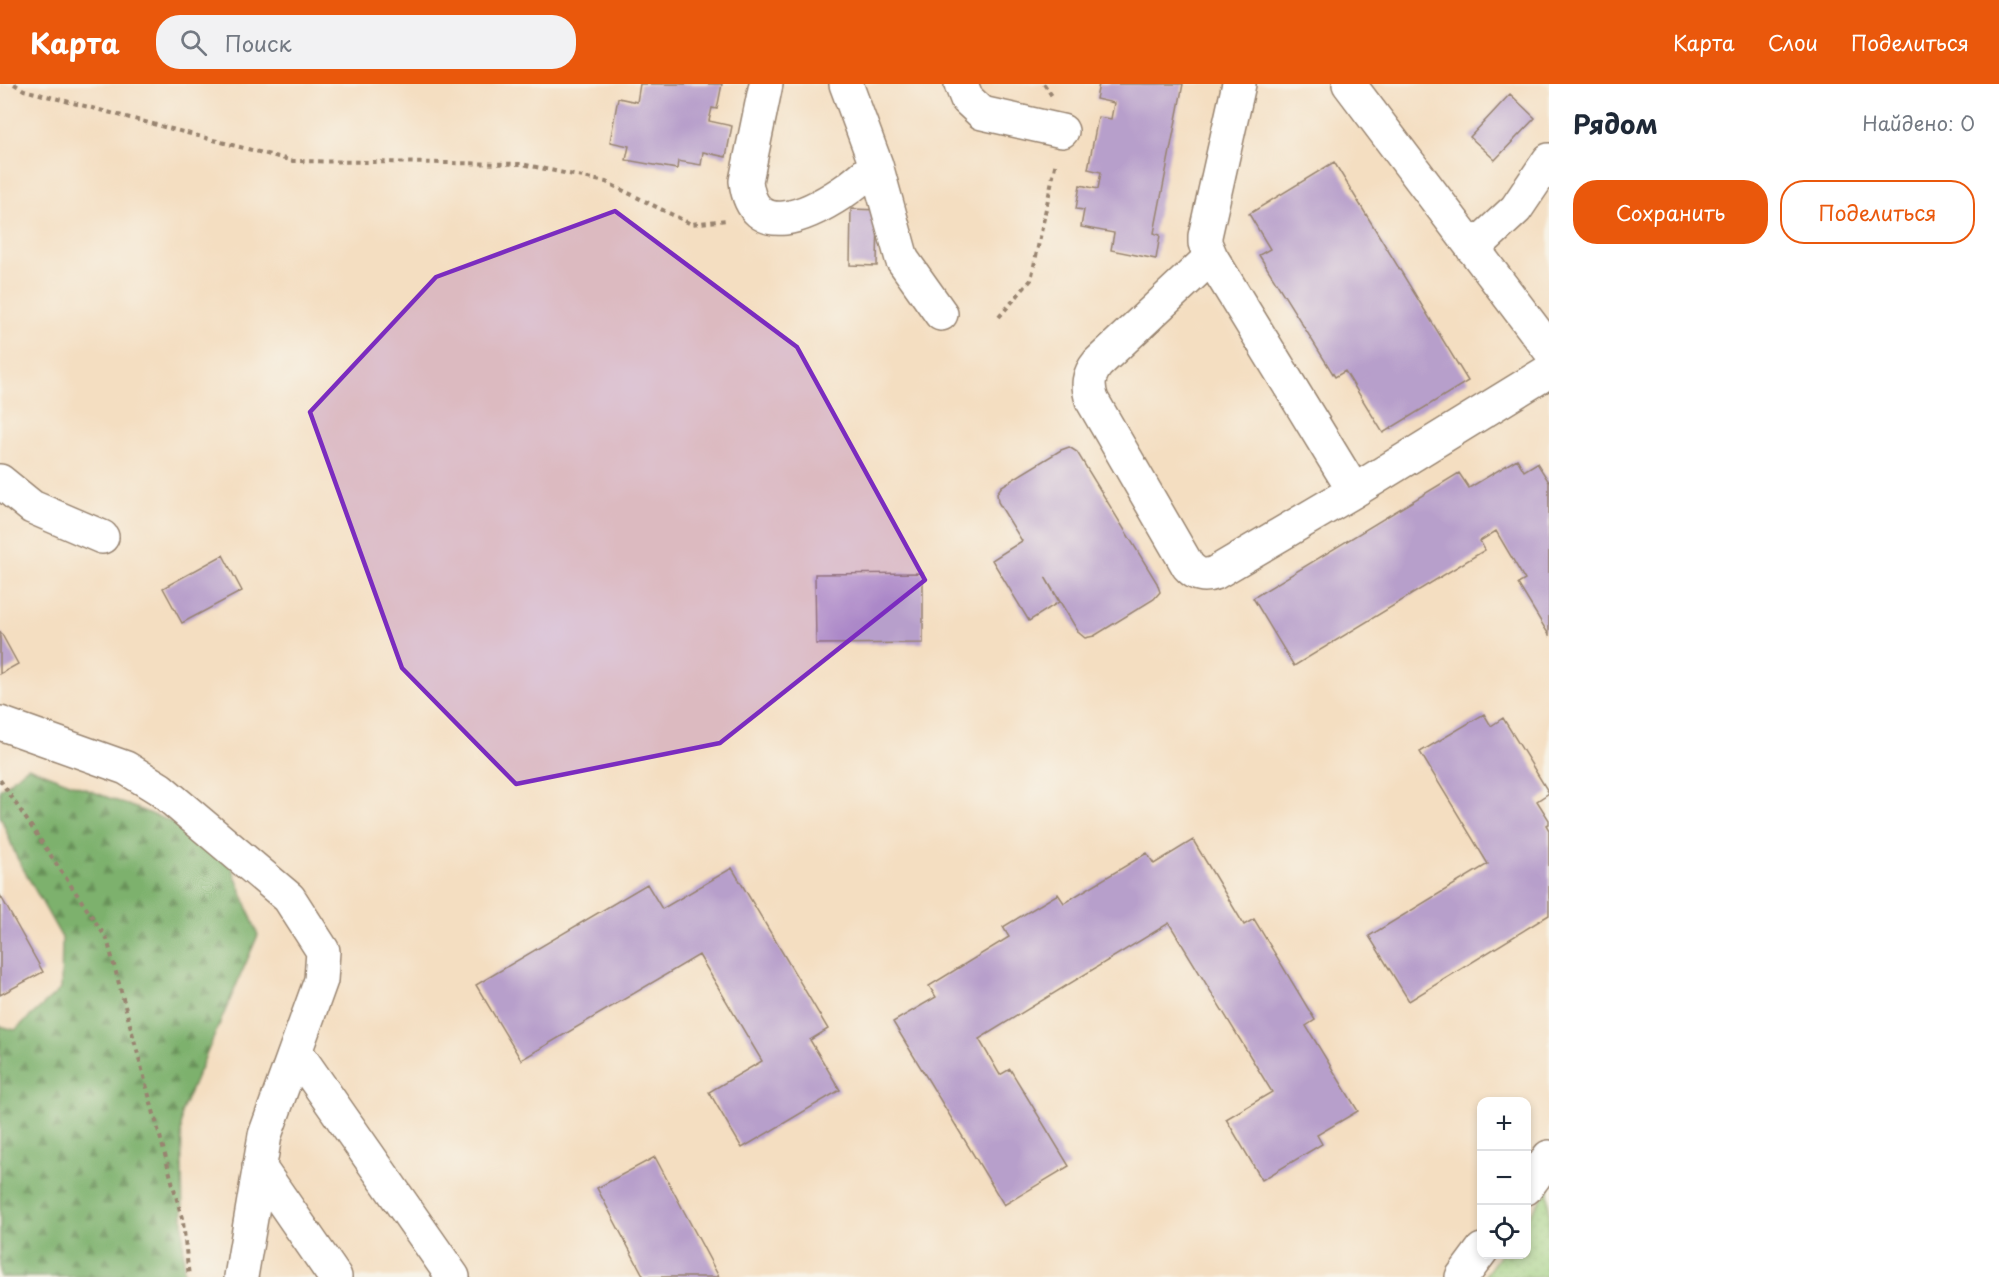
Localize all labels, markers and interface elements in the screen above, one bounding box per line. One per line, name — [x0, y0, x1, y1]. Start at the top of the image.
search box — [156, 15, 576, 69]
text: Карта — [30, 21, 120, 64]
icon: search — [177, 26, 210, 59]
text: Поиск — [225, 26, 292, 59]
text: Карта — [1673, 26, 1735, 58]
text: Слои — [1768, 26, 1818, 58]
text: Поделиться — [1851, 26, 1969, 58]
text: Рядом — [1573, 104, 1658, 143]
text: Найдено: 0 — [1862, 108, 1975, 138]
button: Сохранить — [1573, 180, 1768, 244]
button: Поделиться — [1780, 180, 1975, 244]
map controls — [1477, 1097, 1531, 1259]
button: + — [1477, 1097, 1531, 1151]
button: − — [1477, 1151, 1531, 1205]
button: locate — [1477, 1205, 1531, 1259]

